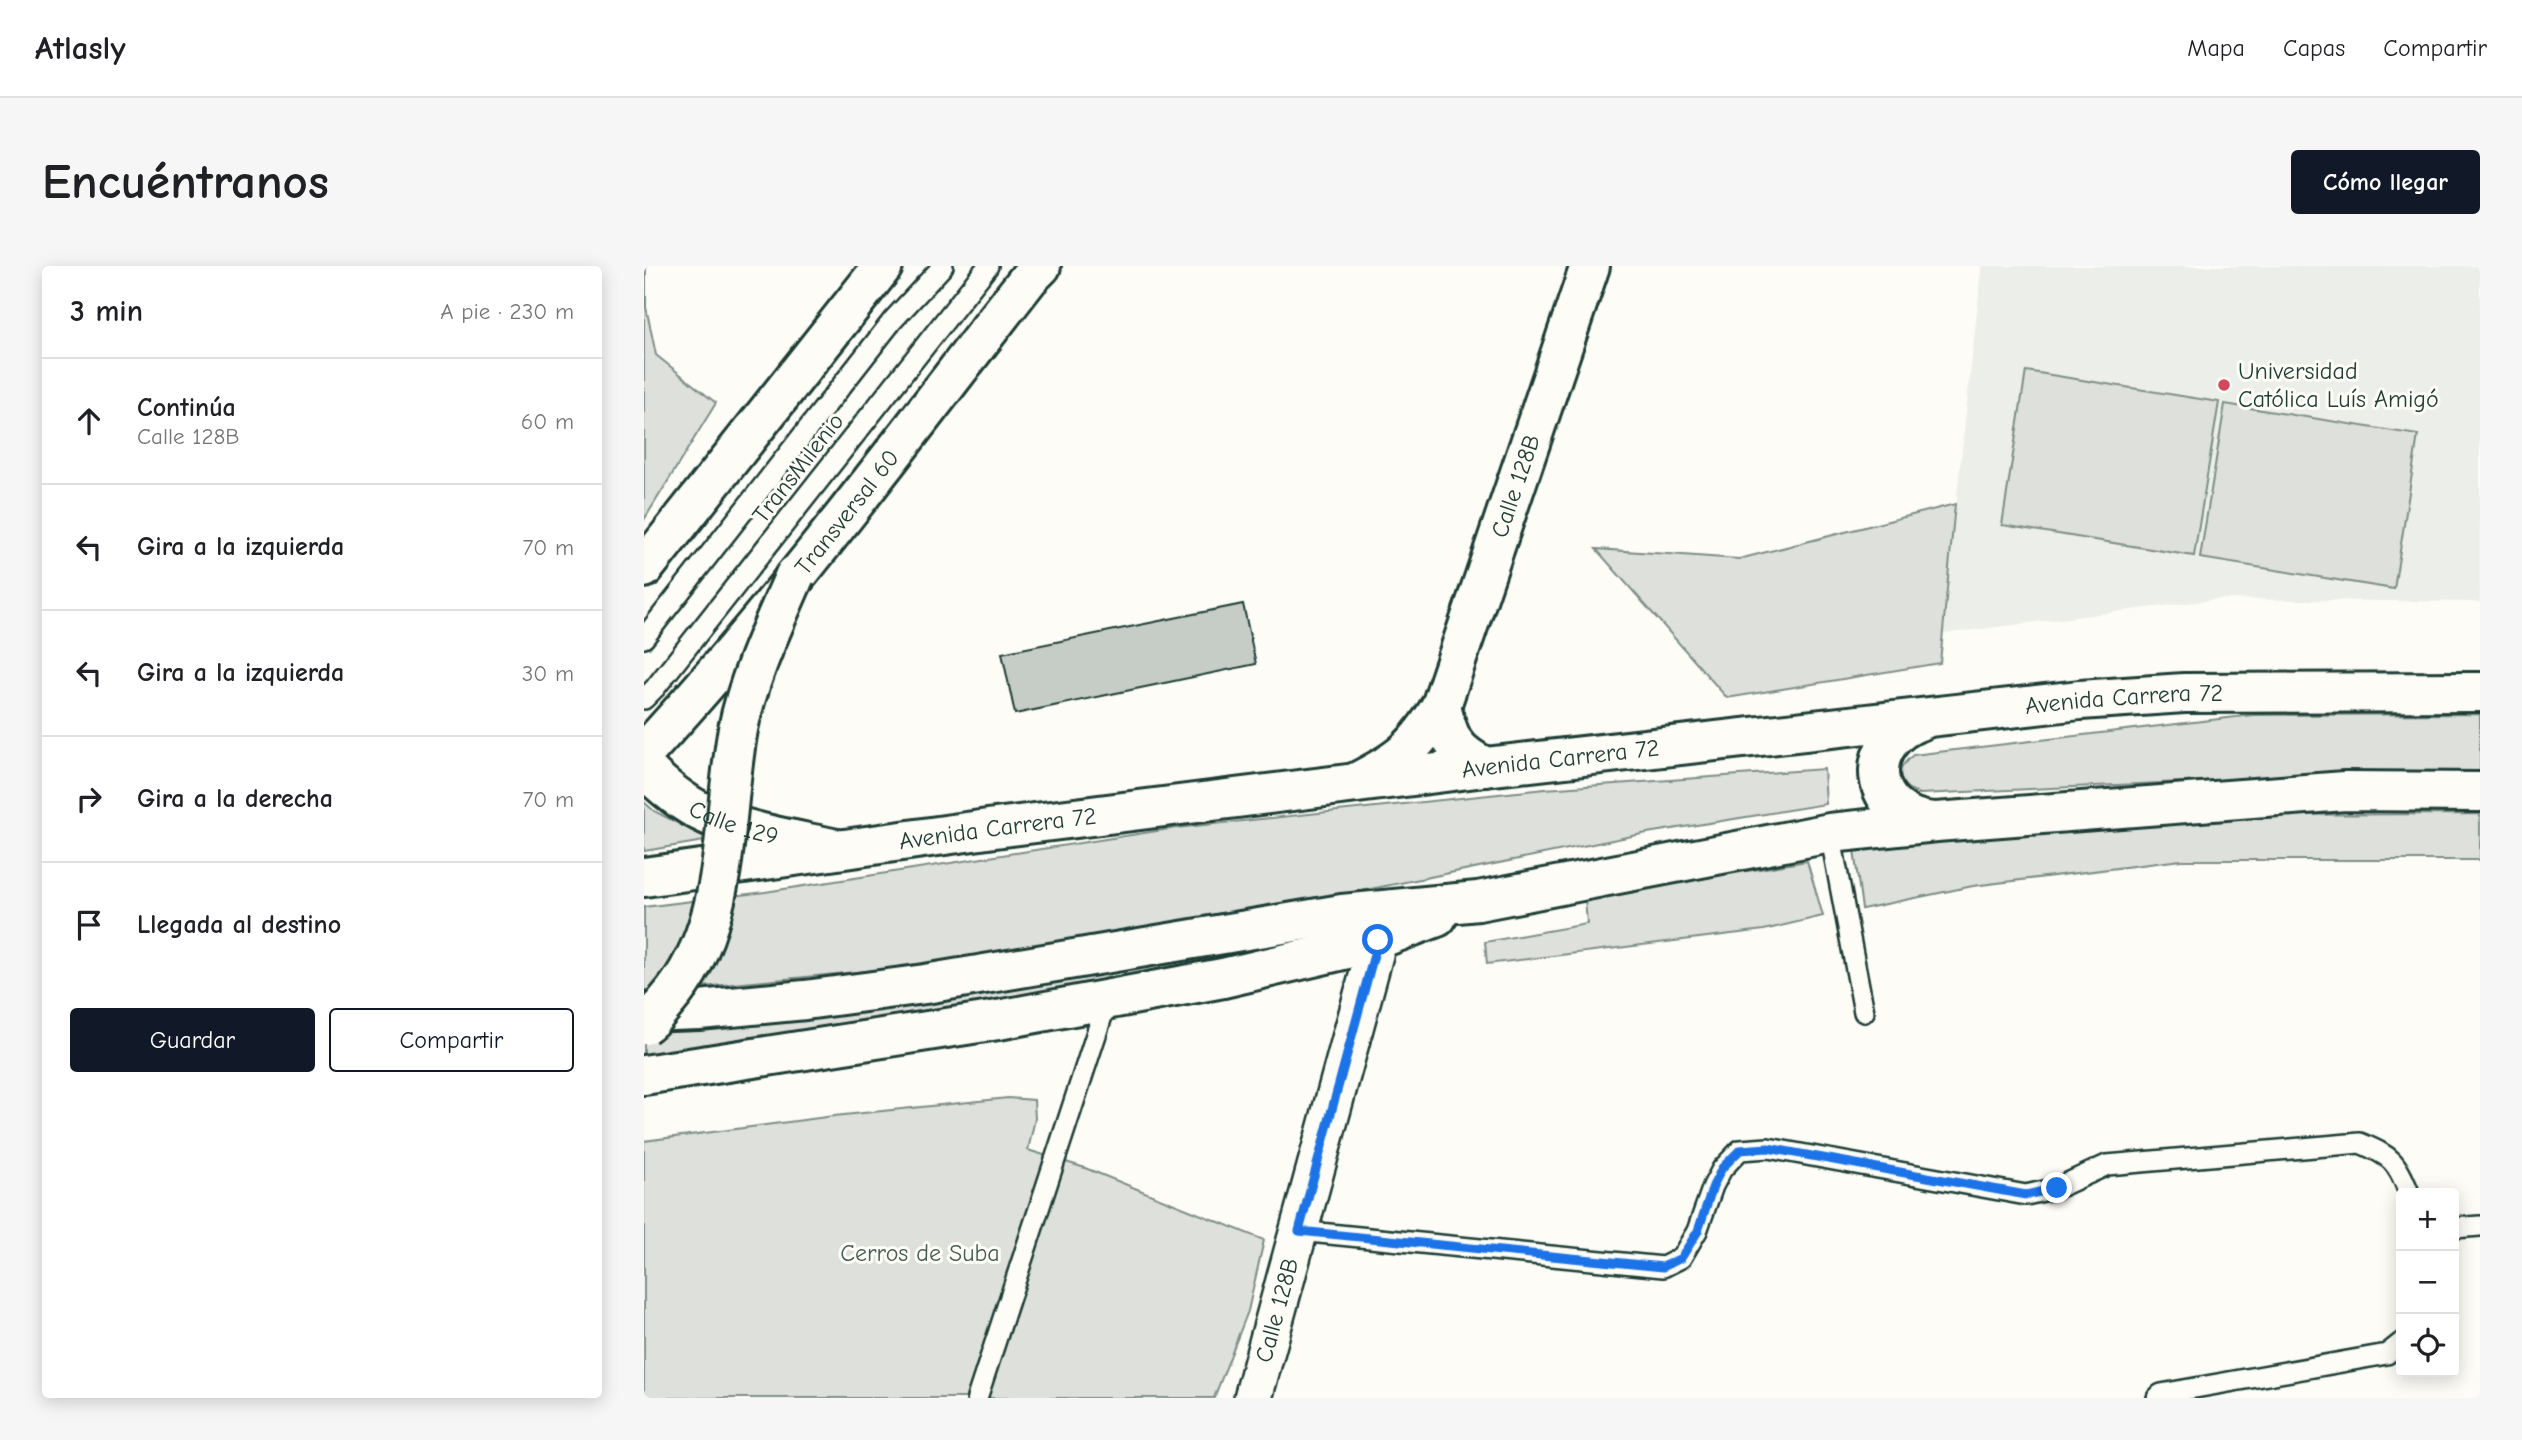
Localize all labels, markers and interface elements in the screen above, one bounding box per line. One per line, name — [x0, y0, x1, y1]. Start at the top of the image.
text: Atlasly — [35, 29, 126, 67]
text: Mapa — [2187, 34, 2245, 62]
text: Capas — [2283, 34, 2345, 62]
text: Compartir — [2383, 34, 2487, 62]
button: Cómo llegar — [2291, 150, 2480, 214]
text: Encuéntranos — [42, 154, 329, 210]
text: 3 min — [70, 294, 143, 329]
text: A pie · 230 m — [440, 298, 574, 325]
place label: Universidad Católica Luís Amigó — [2238, 357, 2439, 413]
marker: Universidad Católica Luís Amigó — [2216, 377, 2232, 393]
text: Continúa — [137, 393, 236, 423]
icon: ahead — [70, 402, 108, 440]
text: 60 m — [521, 408, 574, 435]
street label: TransMilenio — [746, 408, 850, 528]
text: Calle 128B — [137, 423, 240, 450]
street label: Calle 128B — [1485, 431, 1546, 541]
street label: Transversal 60 — [789, 444, 905, 580]
icon: left — [70, 528, 108, 566]
text: Gira a la izquierda — [137, 532, 344, 562]
text: 70 m — [522, 534, 574, 561]
icon: left — [70, 654, 108, 692]
text: Gira a la izquierda — [137, 658, 344, 688]
text: 30 m — [522, 660, 574, 687]
street label: Avenida Carrera 72 — [2024, 679, 2223, 720]
street label: Avenida Carrera 72 — [1460, 733, 1661, 784]
icon: right — [70, 780, 108, 818]
text: Gira a la derecha — [137, 784, 333, 814]
text: 70 m — [522, 786, 574, 813]
street label: Calle 129 — [684, 794, 781, 850]
street label: Avenida Carrera 72 — [897, 802, 1098, 855]
icon: arrive — [70, 906, 108, 944]
text: Llegada al destino — [137, 910, 341, 940]
route start — [1362, 924, 1393, 955]
button: Guardar — [70, 1008, 315, 1072]
button: Compartir — [329, 1008, 574, 1072]
route end — [2041, 1172, 2072, 1203]
map controls — [2396, 1188, 2459, 1377]
button: + — [2396, 1188, 2459, 1251]
park label: Cerros de Suba — [840, 1239, 1000, 1267]
button: − — [2396, 1251, 2459, 1314]
street label: Calle 128B — [1249, 1255, 1305, 1366]
button: locate — [2396, 1314, 2459, 1377]

